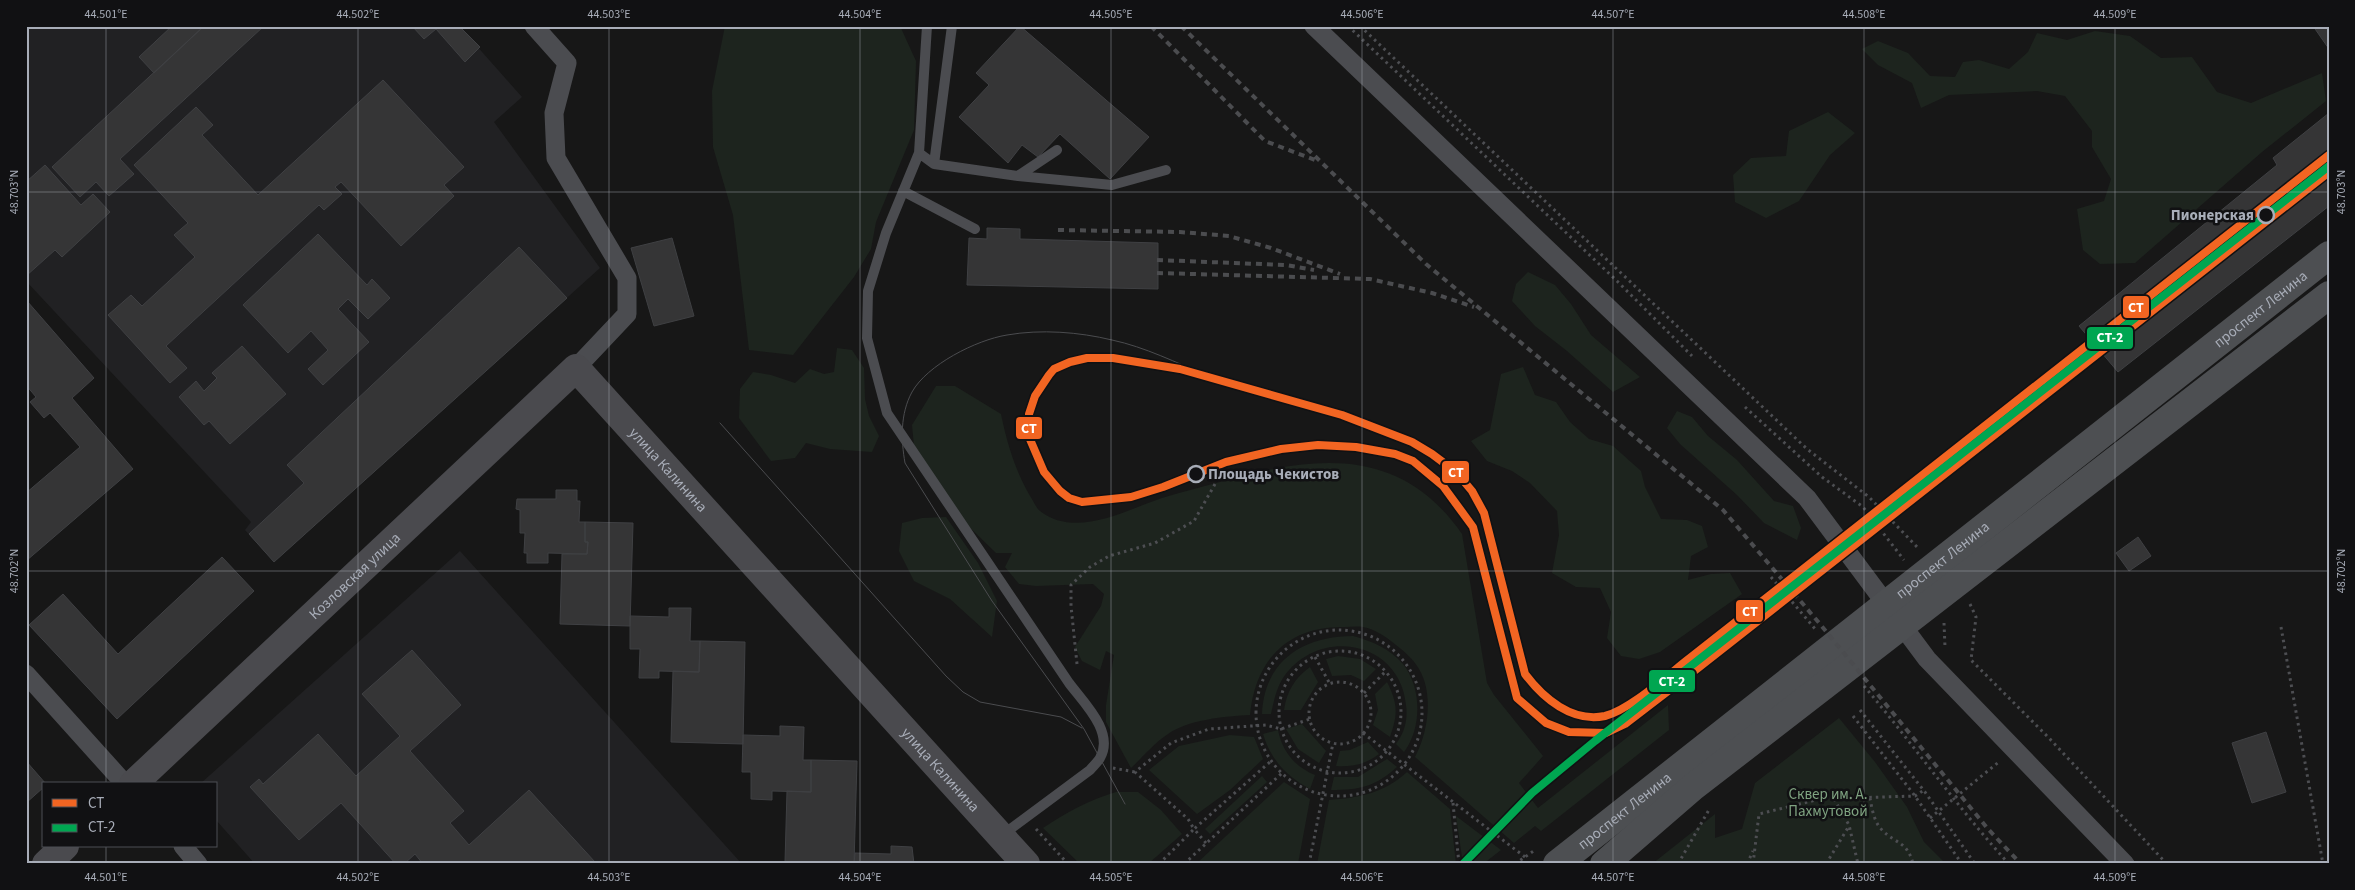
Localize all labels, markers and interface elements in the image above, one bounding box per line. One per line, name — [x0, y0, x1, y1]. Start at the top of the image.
text: 44.501°E — [84, 6, 128, 23]
text: 44.502°E — [336, 6, 380, 23]
text: 44.503°E — [587, 6, 631, 23]
text: 44.504°E — [838, 6, 882, 23]
text: 44.505°E — [1089, 6, 1133, 23]
text: 44.506°E — [1340, 6, 1384, 23]
text: 44.507°E — [1591, 6, 1635, 23]
text: 44.508°E — [1842, 6, 1886, 23]
text: 44.509°E — [2093, 6, 2137, 23]
text: 48.703°N — [6, 170, 23, 214]
text: 48.703°N — [2333, 170, 2350, 214]
place label: Пионерская — [2171, 205, 2254, 226]
marker: Пионерская — [2257, 206, 2275, 224]
street label: проспект Ленина — [2209, 265, 2312, 353]
line badge: СТ — [2122, 295, 2150, 319]
text: СТ — [2128, 298, 2144, 318]
line badge: СТ-2 — [2086, 326, 2134, 350]
text: СТ-2 — [2097, 328, 2123, 348]
line badge: СТ — [1015, 416, 1043, 440]
text: СТ — [1021, 419, 1037, 439]
street label: улица Калинина — [624, 423, 712, 517]
line badge: СТ — [1441, 460, 1470, 484]
text: СТ — [1448, 463, 1464, 483]
place label: Площадь Чекистов — [1208, 464, 1339, 485]
marker: Площадь Чекистов — [1187, 465, 1205, 483]
street label: проспект Ленина — [1891, 516, 1994, 604]
street label: Козловская улица — [304, 528, 405, 624]
text: 48.702°N — [6, 549, 23, 593]
text: 48.702°N — [2333, 549, 2350, 593]
line badge: СТ — [1735, 599, 1764, 623]
text: СТ — [1742, 602, 1758, 622]
line badge: СТ-2 — [1648, 669, 1696, 693]
text: СТ-2 — [1659, 672, 1685, 692]
street label: улица Калинина — [896, 723, 984, 817]
street label: проспект Ленина — [1573, 767, 1676, 854]
legend — [42, 782, 218, 848]
park label: Сквер им. А. Пахмутовой — [1788, 784, 1868, 822]
text: СТ — [88, 793, 104, 814]
text: СТ-2 — [88, 817, 115, 838]
text: 44.501°E — [84, 869, 128, 886]
text: 44.502°E — [336, 869, 380, 886]
text: 44.503°E — [587, 869, 631, 886]
text: 44.504°E — [838, 869, 882, 886]
text: 44.505°E — [1089, 869, 1133, 886]
text: 44.506°E — [1340, 869, 1384, 886]
text: 44.507°E — [1591, 869, 1635, 886]
text: 44.508°E — [1842, 869, 1886, 886]
text: 44.509°E — [2093, 869, 2137, 886]

